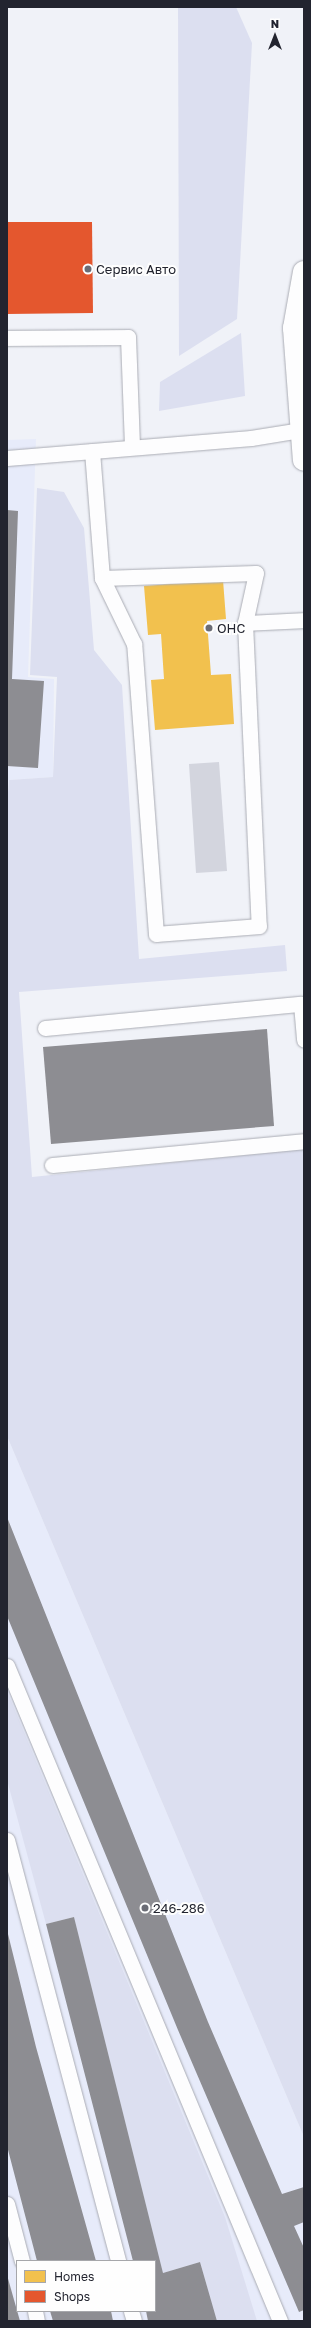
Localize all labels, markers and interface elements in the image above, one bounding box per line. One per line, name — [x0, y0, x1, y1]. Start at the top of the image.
north arrow — [255, 16, 295, 56]
text: N — [271, 17, 279, 30]
place label: Сервис Авто — [96, 261, 176, 277]
marker: Сервис Авто — [83, 264, 93, 274]
place label: ОНС — [217, 620, 245, 636]
marker: ОНС — [204, 623, 214, 633]
place label: 246-286 — [153, 1900, 205, 1916]
marker: 246-286 — [140, 1903, 150, 1913]
legend — [16, 2260, 156, 2312]
text: Homes — [54, 2269, 94, 2284]
text: Shops — [54, 2289, 90, 2304]

